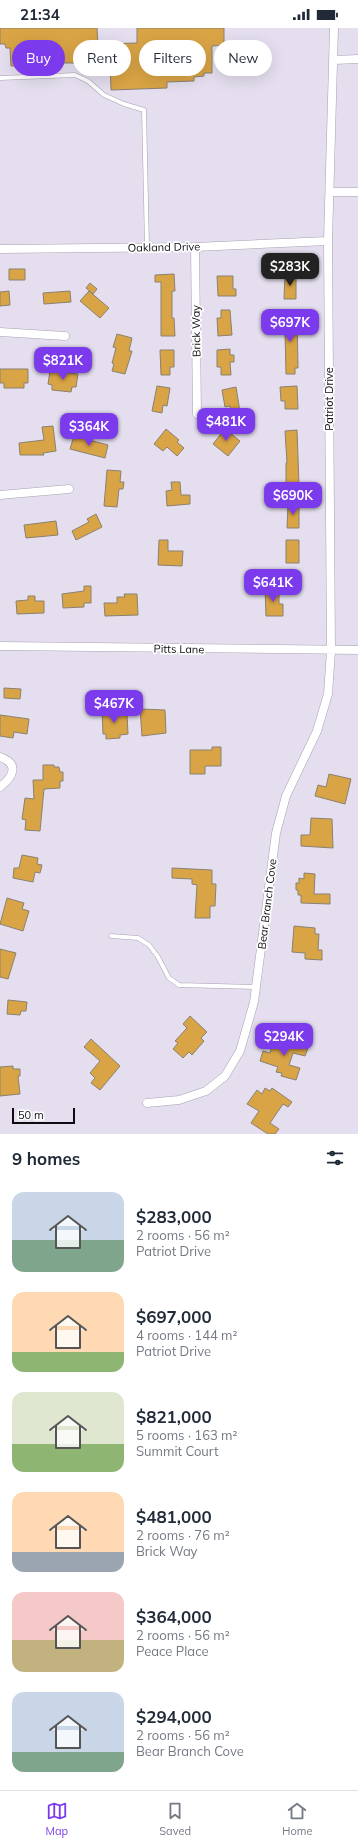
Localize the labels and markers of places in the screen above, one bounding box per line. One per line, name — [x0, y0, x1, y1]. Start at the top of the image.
pin: $283K — [262, 253, 318, 287]
pin: $697K — [262, 309, 318, 343]
pin: $821K — [35, 347, 91, 381]
pin: $481K — [198, 408, 254, 442]
pin: $364K — [61, 413, 117, 447]
pin: $690K — [265, 482, 321, 516]
pin: $641K — [245, 569, 301, 603]
pin: $467K — [86, 690, 142, 724]
pin: $294K — [256, 1023, 312, 1057]

